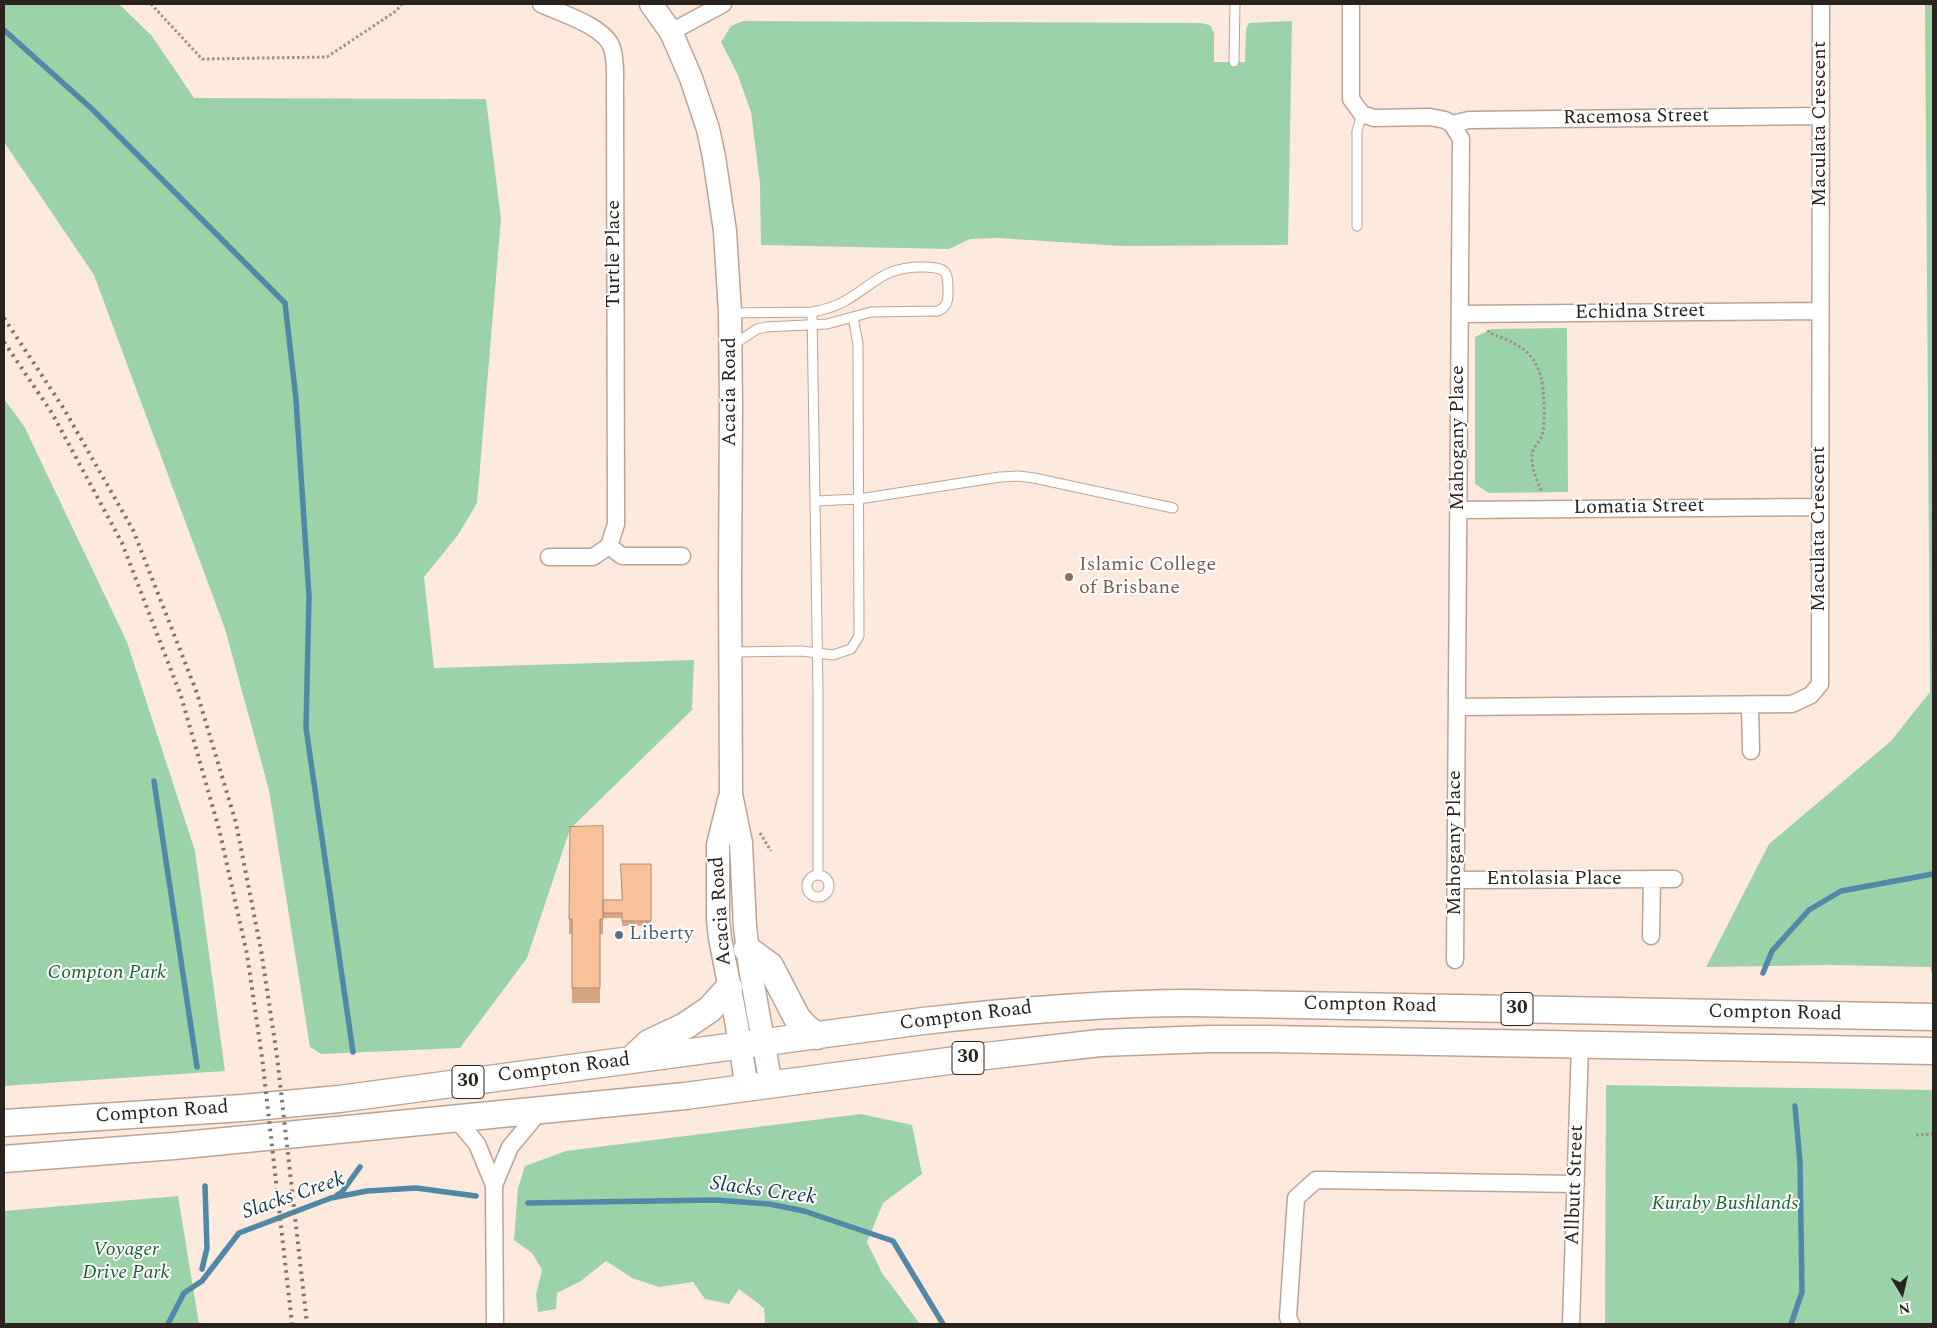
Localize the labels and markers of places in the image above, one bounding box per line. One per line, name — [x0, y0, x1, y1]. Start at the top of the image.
place label: Islamic College of Brisbane — [1079, 554, 1216, 601]
marker: Islamic College of Brisbane — [1063, 571, 1075, 583]
place label: Liberty — [629, 923, 693, 947]
marker: Liberty — [613, 929, 625, 941]

